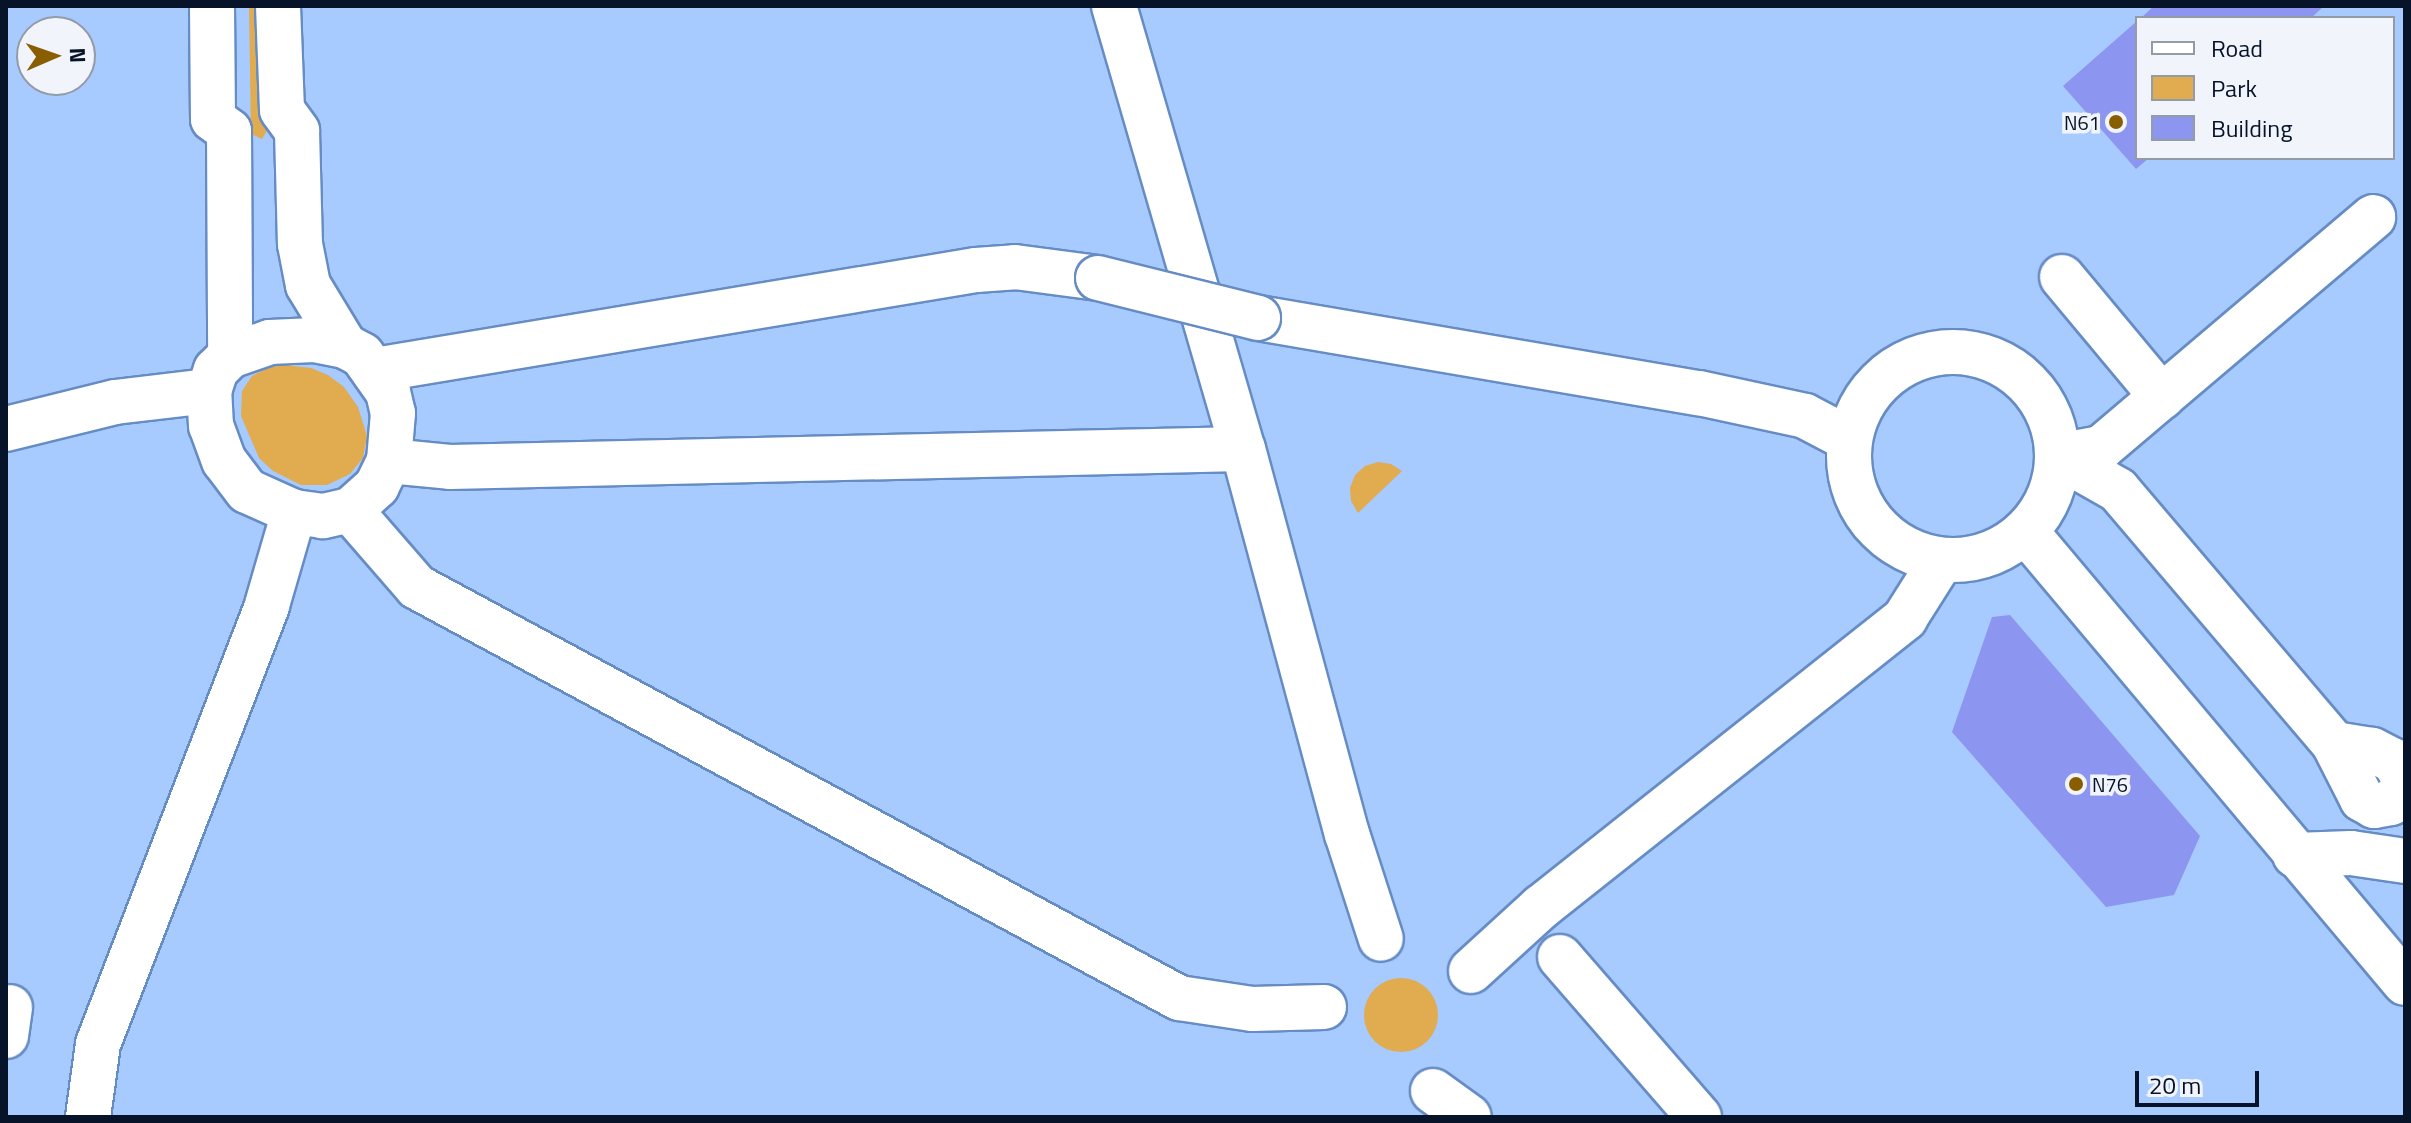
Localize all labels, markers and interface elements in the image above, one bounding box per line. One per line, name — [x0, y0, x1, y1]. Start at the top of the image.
north arrow — [16, 16, 96, 96]
legend — [2135, 16, 2395, 160]
text: Road — [2211, 30, 2263, 66]
text: N — [61, 47, 95, 63]
text: Park — [2211, 70, 2257, 106]
place label: N61 — [2064, 110, 2100, 134]
text: Building — [2211, 110, 2293, 146]
marker: N61 — [2107, 113, 2125, 131]
place label: N76 — [2092, 772, 2128, 796]
marker: N76 — [2067, 775, 2085, 793]
scale bar — [2139, 1055, 2263, 1105]
text: 20 m — [2149, 1067, 2201, 1103]

